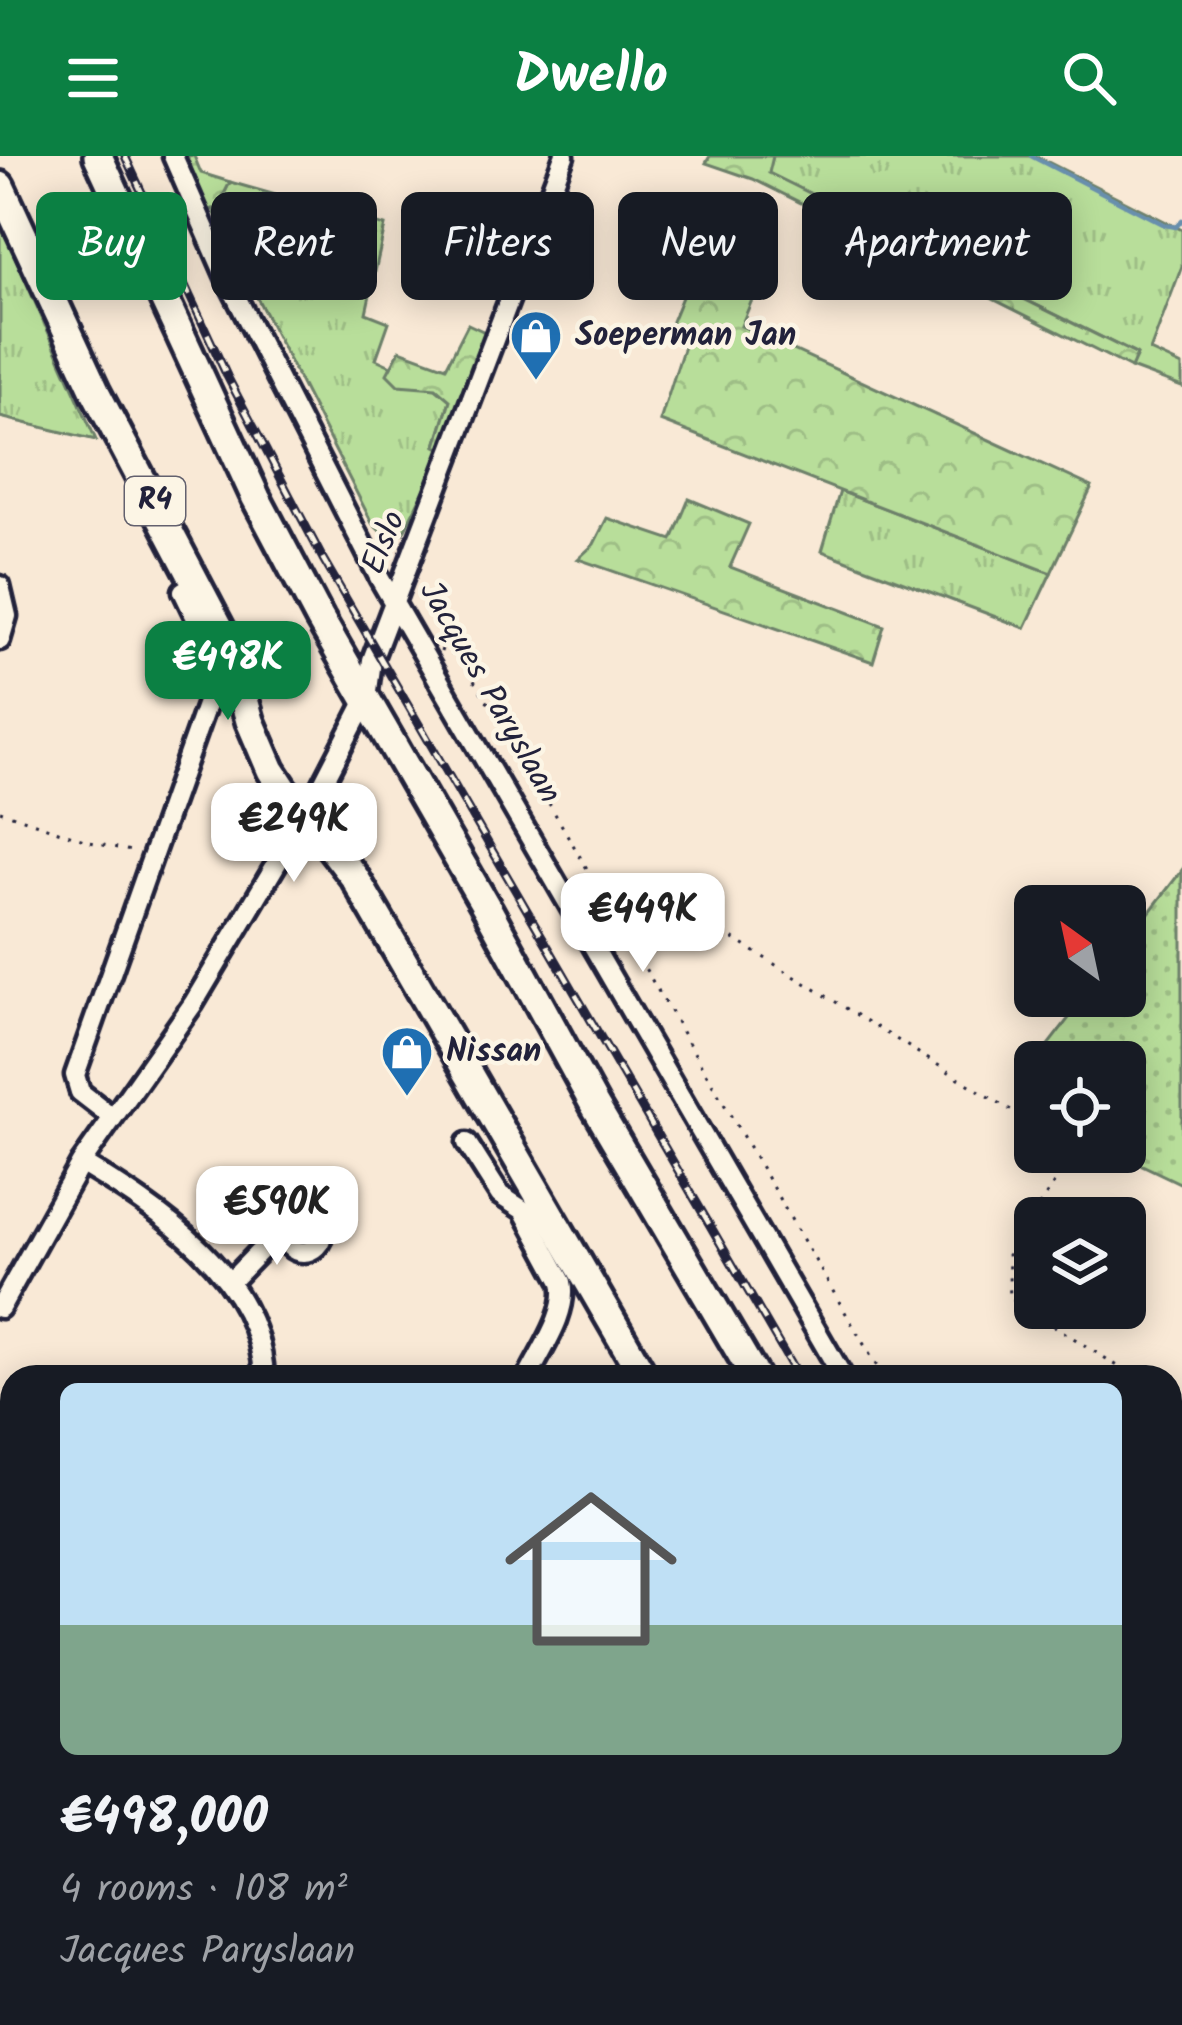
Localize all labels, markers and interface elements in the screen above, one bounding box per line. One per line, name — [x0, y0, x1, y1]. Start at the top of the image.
text: Dwello — [514, 35, 668, 121]
icon: menu — [60, 45, 126, 111]
icon: search — [1056, 45, 1122, 111]
chip: Buy — [36, 192, 187, 300]
chip: Rent — [211, 192, 377, 300]
chip: Filters — [401, 192, 594, 300]
chip: New — [618, 192, 778, 300]
chip: Apartment — [802, 192, 1072, 300]
shop icon: Soeperman Jan — [508, 308, 564, 382]
place label: Soeperman Jan — [575, 310, 796, 363]
road number: R4 — [125, 477, 185, 525]
street label: Elslo — [348, 503, 422, 583]
street label: Jacques Paryslaan — [404, 572, 574, 814]
pin: €498K — [144, 621, 312, 723]
text: €498K — [172, 629, 284, 691]
pin: €249K — [210, 783, 378, 885]
text: €249K — [238, 791, 350, 853]
pin: €449K — [559, 873, 727, 975]
text: €449K — [588, 881, 698, 943]
north arrow — [1014, 885, 1146, 1017]
map controls — [1014, 885, 1146, 1329]
shop icon: Nissan — [379, 1024, 435, 1098]
place label: Nissan — [446, 1026, 541, 1079]
button: locate — [1014, 1041, 1146, 1173]
pin: €590K — [193, 1166, 361, 1268]
text: €590K — [223, 1174, 331, 1236]
button: layers — [1014, 1197, 1146, 1329]
icon: home — [483, 1461, 699, 1677]
text: €498,000 — [60, 1779, 268, 1860]
text: 4 rooms · 108 m² — [60, 1860, 347, 1922]
text: Jacques Paryslaan — [60, 1922, 355, 1984]

